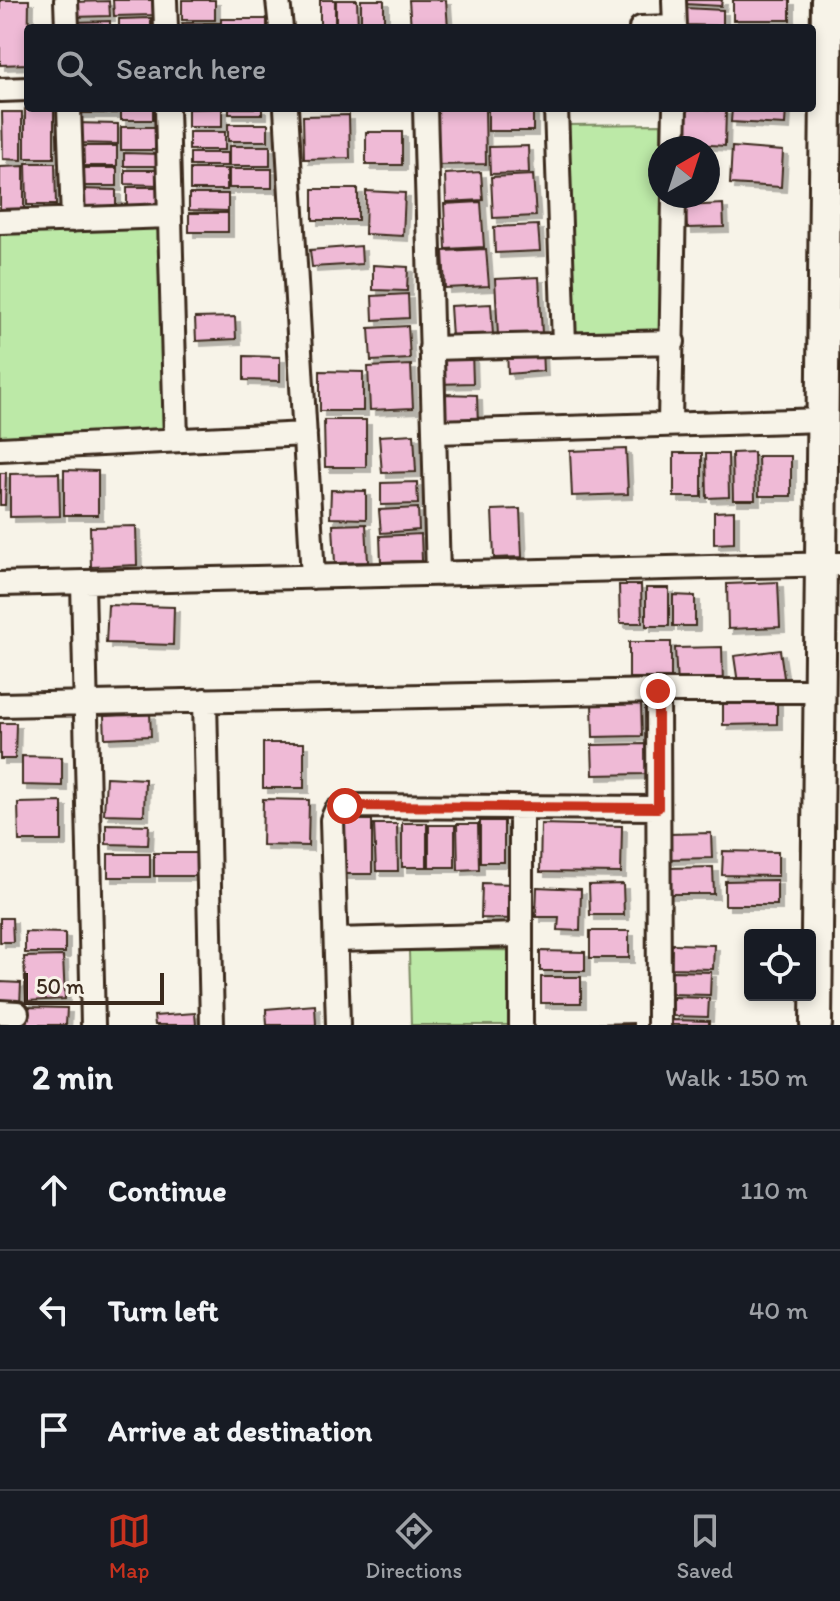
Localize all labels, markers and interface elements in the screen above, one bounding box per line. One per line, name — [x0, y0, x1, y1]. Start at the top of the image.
search box — [24, 24, 816, 112]
icon: search — [52, 46, 96, 90]
text: Search here — [116, 50, 266, 87]
north arrow — [648, 136, 720, 208]
route end — [640, 673, 676, 709]
route start — [327, 788, 363, 824]
map controls — [744, 929, 816, 1001]
button: locate — [744, 929, 816, 1001]
scale bar — [24, 969, 164, 1005]
text: 50 m — [36, 973, 85, 1000]
text: 2 min — [32, 1057, 113, 1098]
text: Walk · 150 m — [665, 1061, 808, 1093]
icon: ahead — [32, 1168, 76, 1212]
text: Continue — [108, 1172, 227, 1209]
text: 110 m — [740, 1174, 808, 1206]
icon: left — [32, 1288, 76, 1332]
text: Turn left — [108, 1292, 219, 1329]
text: 40 m — [749, 1294, 808, 1326]
icon: arrive — [32, 1408, 76, 1452]
text: Arrive at destination — [108, 1412, 372, 1449]
tab: Map — [107, 1509, 151, 1584]
tab: Directions — [366, 1509, 462, 1584]
tab: Saved — [677, 1509, 733, 1584]

